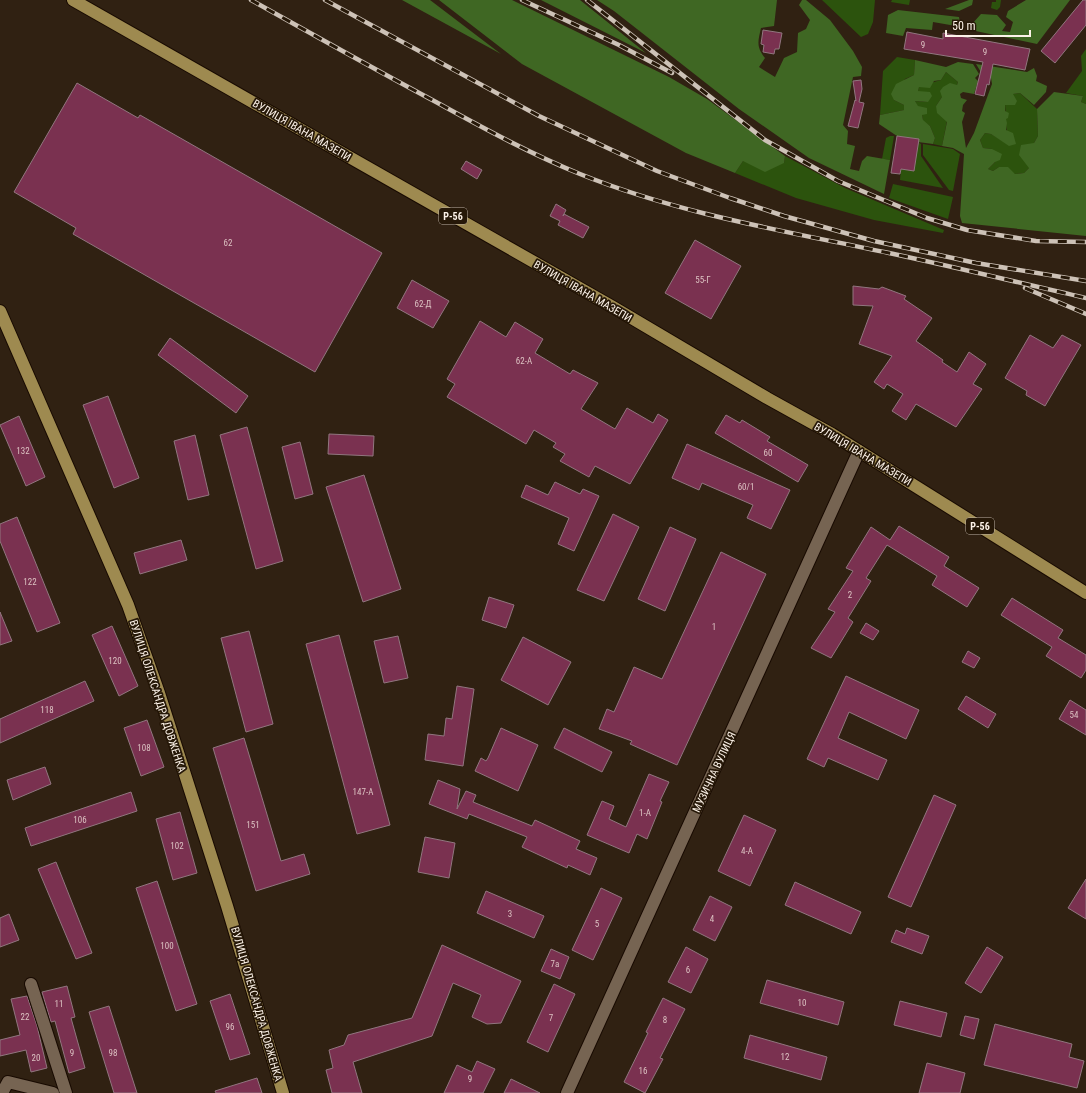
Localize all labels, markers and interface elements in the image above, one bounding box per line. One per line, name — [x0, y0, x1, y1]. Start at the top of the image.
scale bar — [946, 12, 1030, 38]
text: 50 m — [952, 19, 976, 33]
house number: 9 — [921, 40, 925, 50]
house number: 9 — [983, 47, 987, 57]
street label: ВУЛИЦЯ ІВАНА МАЗЕПИ — [250, 97, 353, 164]
road number: Р-56 — [439, 208, 467, 224]
house number: 62 — [224, 238, 233, 248]
street label: ВУЛИЦЯ ІВАНА МАЗЕПИ — [531, 258, 634, 325]
house number: 55-Г — [695, 275, 711, 285]
house number: 62-Д — [414, 299, 432, 309]
house number: 62-А — [516, 356, 532, 366]
street label: ВУЛИЦЯ ІВАНА МАЗЕПИ — [812, 420, 914, 489]
house number: 132 — [16, 446, 30, 456]
house number: 60 — [764, 448, 772, 458]
house number: 60/1 — [738, 482, 754, 492]
road number: Р-56 — [966, 518, 994, 534]
house number: 122 — [23, 577, 37, 587]
house number: 2 — [848, 590, 853, 600]
street label: ВУЛИЦЯ ОЛЕКСАНДРА ДОВЖЕНКА — [127, 618, 189, 775]
house number: 1 — [712, 622, 716, 632]
house number: 120 — [108, 656, 122, 666]
house number: 118 — [40, 705, 54, 715]
house number: 54 — [1070, 710, 1079, 720]
street label: МУЗИЧНА ВУЛИЦЯ — [690, 730, 739, 815]
house number: 108 — [137, 743, 151, 753]
house number: 147-А — [353, 787, 373, 797]
house number: 1-А — [639, 808, 651, 818]
house number: 106 — [73, 815, 87, 825]
house number: 151 — [246, 820, 260, 830]
house number: 102 — [170, 841, 184, 851]
house number: 4-А — [741, 846, 753, 856]
house number: 3 — [508, 909, 512, 919]
house number: 4 — [710, 914, 715, 924]
house number: 5 — [595, 919, 600, 929]
street label: ВУЛИЦЯ ОЛЕКСАНДРА ДОВЖЕНКА — [228, 925, 285, 1083]
house number: 100 — [160, 941, 174, 951]
house number: 7а — [551, 959, 559, 969]
house number: 6 — [686, 965, 690, 975]
house number: 10 — [798, 998, 806, 1008]
house number: 11 — [55, 999, 63, 1009]
house number: 22 — [21, 1012, 30, 1022]
house number: 7 — [549, 1013, 554, 1023]
house number: 8 — [663, 1015, 667, 1025]
house number: 96 — [226, 1022, 234, 1032]
house number: 9 — [70, 1048, 74, 1058]
house number: 98 — [109, 1048, 117, 1058]
house number: 12 — [781, 1052, 790, 1062]
house number: 20 — [32, 1053, 40, 1063]
house number: 16 — [639, 1066, 647, 1076]
house number: 9 — [468, 1074, 472, 1084]

